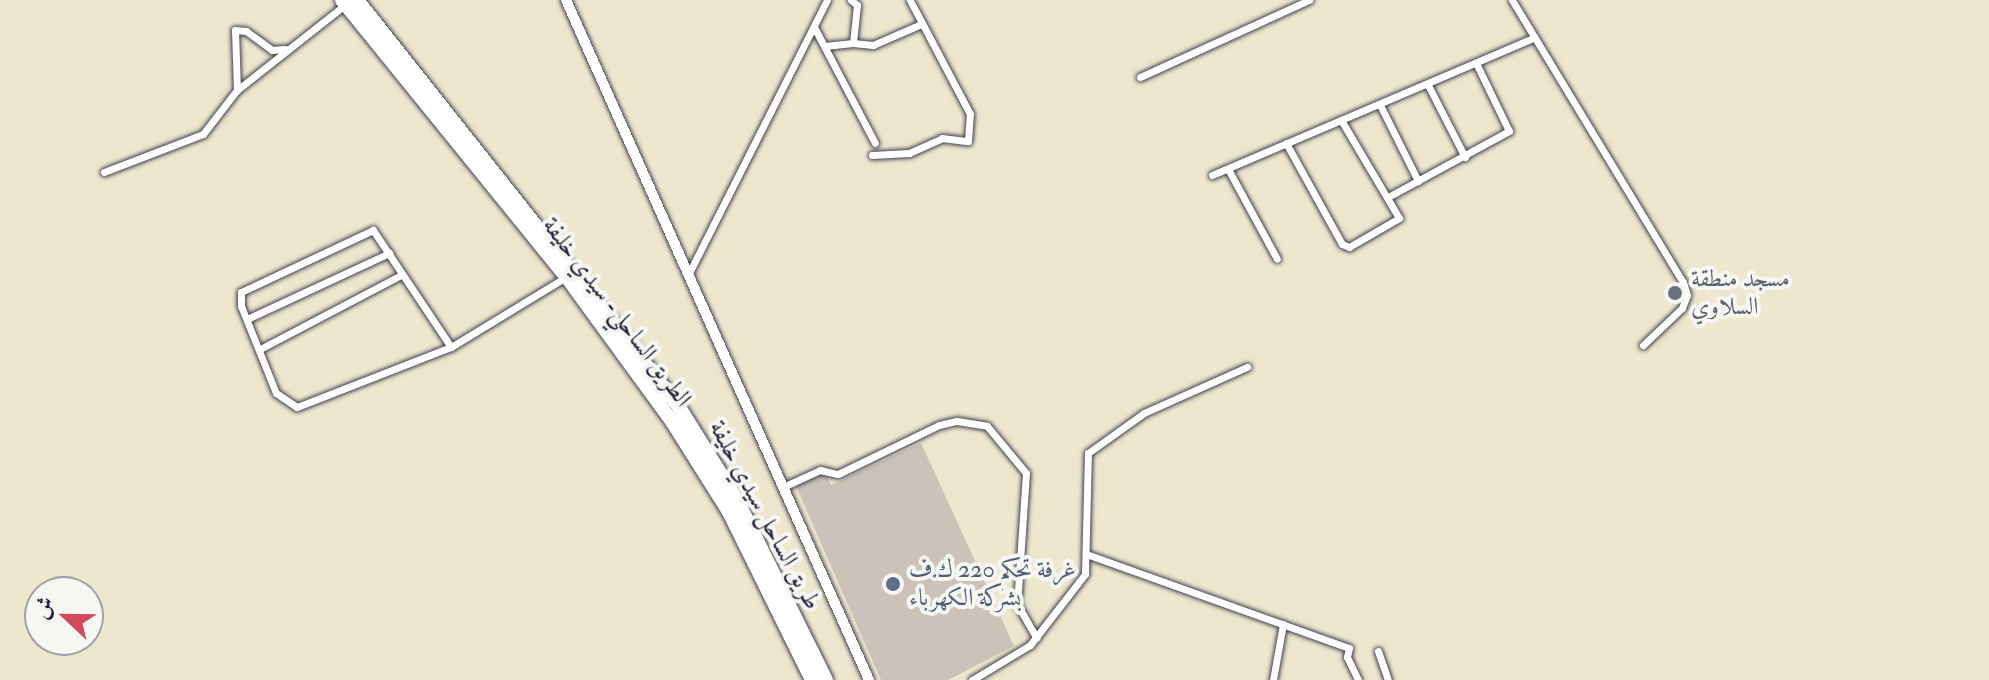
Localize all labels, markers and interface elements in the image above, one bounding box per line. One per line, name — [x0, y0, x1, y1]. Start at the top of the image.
street label: الطريق الساحلي- سيدي خليفة — [536, 212, 698, 412]
place label: مسجد منطقة السلاوي — [1691, 265, 1790, 321]
marker: مسجد منطقة السلاوي — [1666, 284, 1684, 302]
street label: طريق الساحل سيدي خليفة — [703, 416, 827, 614]
place label: غرفة تحكم 220 ك.ف بشركة الكهرباء — [909, 556, 1076, 612]
marker: غرفة تحكم 220 ك.ف بشركة الكهرباء — [884, 575, 902, 593]
north arrow — [24, 576, 104, 656]
text: ش — [27, 592, 61, 623]

